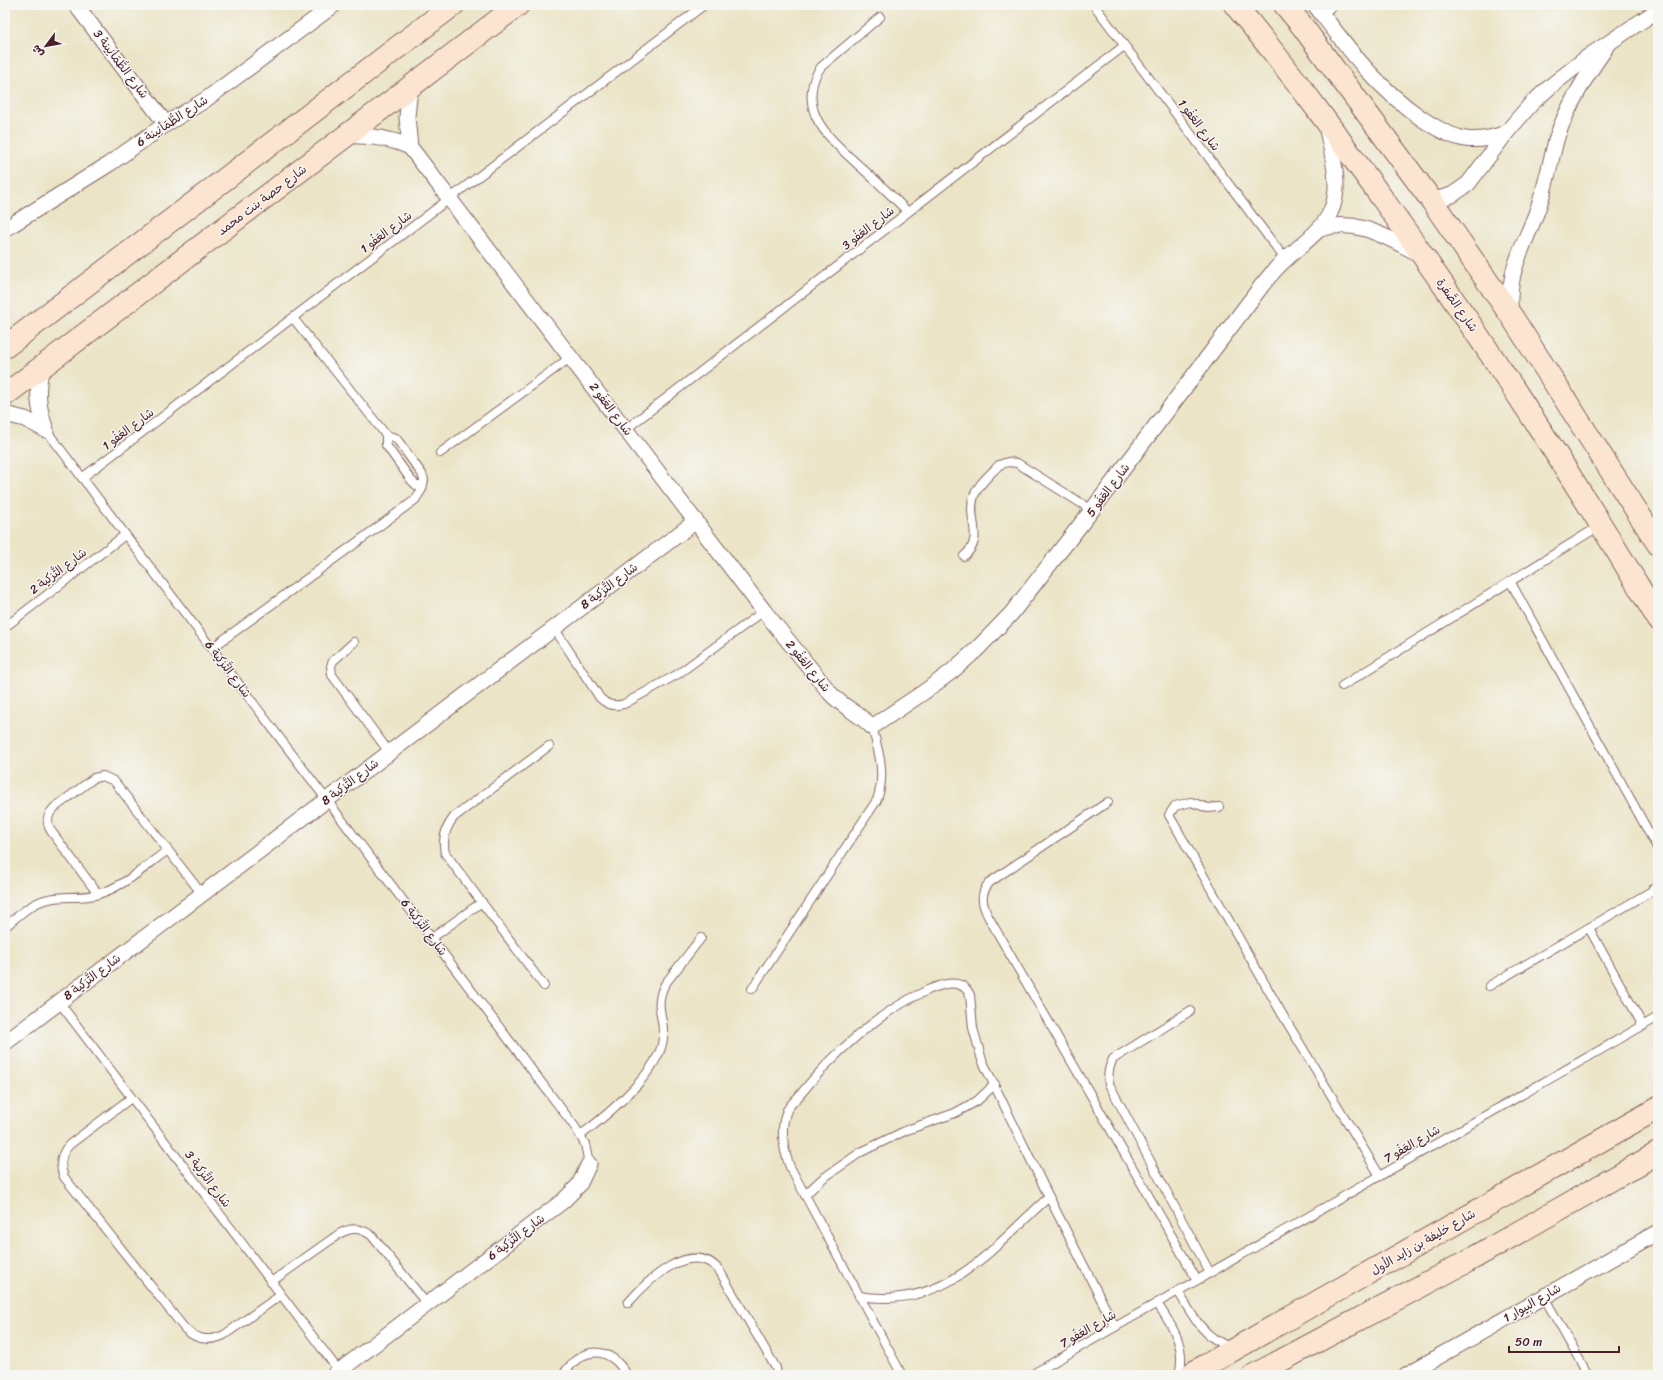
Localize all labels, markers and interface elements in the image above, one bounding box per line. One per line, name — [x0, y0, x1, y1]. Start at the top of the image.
street label: شارع الطُّمَأنِينة 3 — [88, 25, 154, 103]
north arrow — [26, 26, 66, 66]
text: ش — [27, 41, 49, 61]
street label: شارع الطُّمَأنِينة 6 — [131, 89, 213, 153]
street label: شارع العَفُو 1 — [1172, 94, 1226, 156]
street label: شارع حصة بنت محمد — [212, 159, 312, 241]
street label: شارع العَفُو 3 — [837, 200, 899, 256]
street label: شارع العَفُو 1 — [355, 205, 417, 259]
street label: شارع الصَّفرة — [1430, 273, 1484, 337]
street label: شارع العَفُو 2 — [583, 377, 639, 441]
street label: شارع العَفُو 1 — [97, 402, 159, 456]
street label: شارع العَفُو 5 — [1080, 458, 1136, 522]
street label: شارع التَّزكية 2 — [24, 542, 92, 600]
street label: شارع التَّزكية 8 — [575, 557, 643, 615]
street label: شارع التَّزكية 6 — [199, 635, 257, 703]
street label: شارع العَفُو 2 — [780, 635, 836, 697]
street label: شارع التَّزكية 8 — [316, 753, 384, 811]
street label: شارع التَّزكية 6 — [395, 893, 453, 961]
street label: شارع التَّزكية 8 — [58, 948, 126, 1006]
street label: شارع العَفُو 7 — [1379, 1119, 1445, 1169]
street label: شارع التَّزكية 3 — [179, 1146, 237, 1212]
street label: شارع خليفة بن زايد الأول — [1366, 1203, 1480, 1281]
street label: شارع التَّزكية 6 — [482, 1208, 550, 1266]
street label: شارع البِيوار 1 — [1499, 1277, 1565, 1329]
street label: شارع العَفُو 7 — [1055, 1304, 1121, 1354]
scale bar — [1509, 1328, 1619, 1354]
text: 50 m — [1515, 1331, 1542, 1353]

